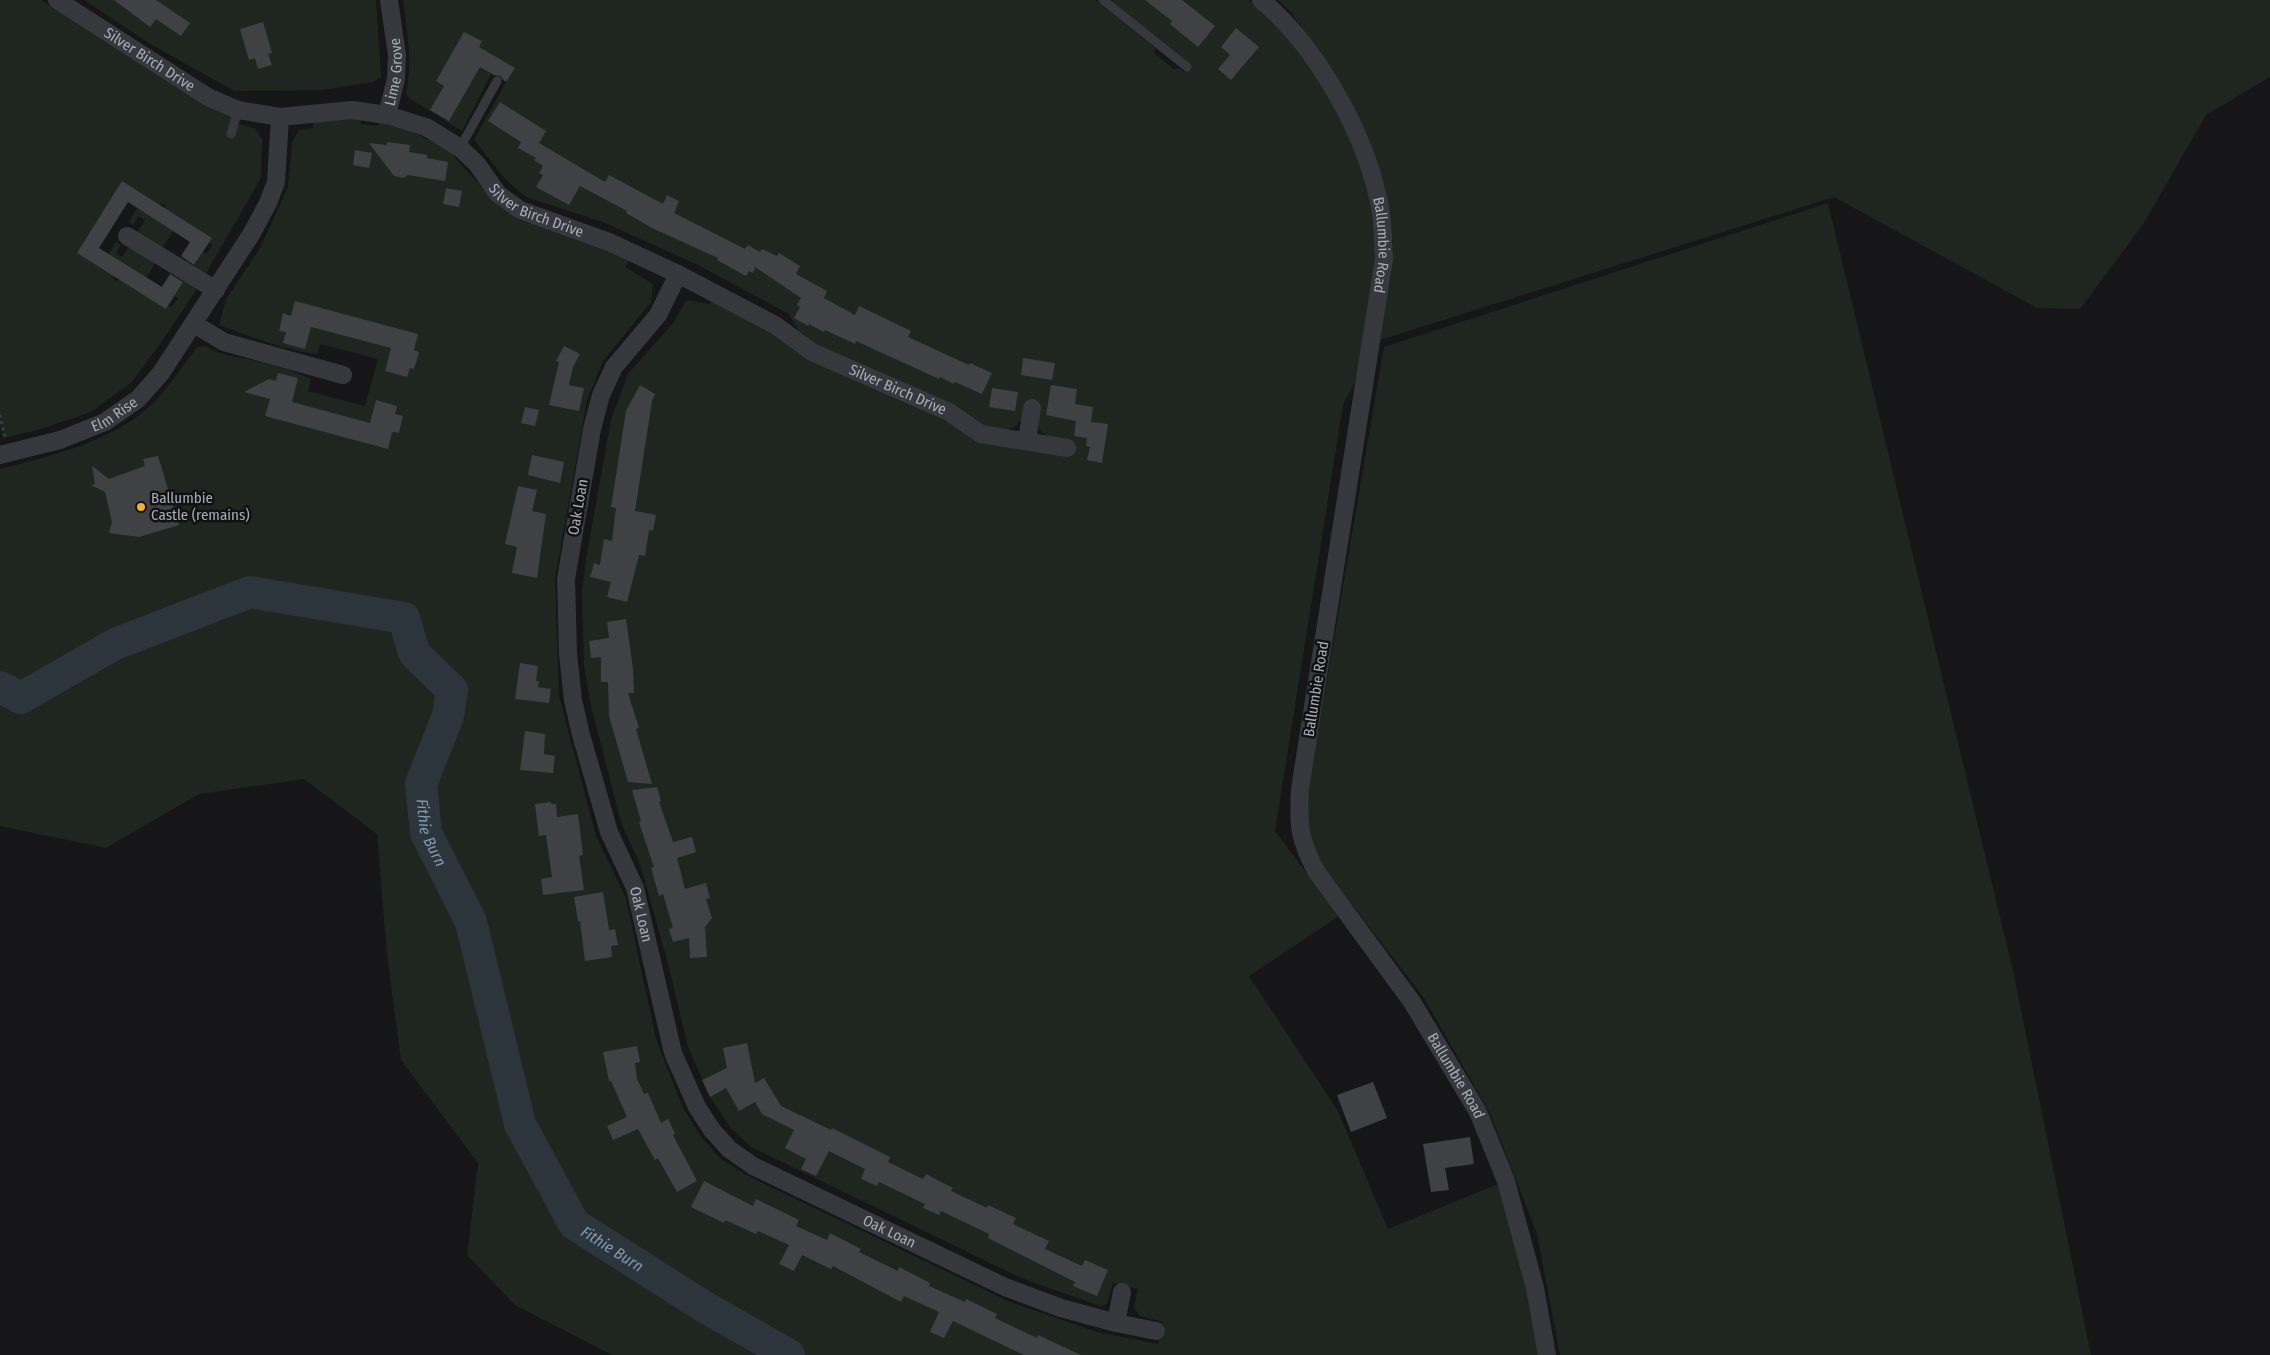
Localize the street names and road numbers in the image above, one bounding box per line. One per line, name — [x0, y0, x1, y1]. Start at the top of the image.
street label: Silver Birch Drive — [101, 24, 198, 95]
street label: Lime Grove — [381, 37, 406, 108]
street label: Silver Birch Drive — [485, 180, 586, 241]
street label: Ballumbie Road — [1369, 195, 1393, 294]
street label: Silver Birch Drive — [846, 360, 949, 419]
street label: Elm Rise — [88, 393, 141, 436]
street label: Oak Loan — [564, 478, 592, 536]
street label: Ballumbie Road — [1300, 640, 1332, 738]
street label: Oak Loan — [626, 885, 656, 944]
street label: Ballumbie Road — [1424, 1030, 1489, 1121]
street label: Oak Loan — [860, 1211, 919, 1252]

